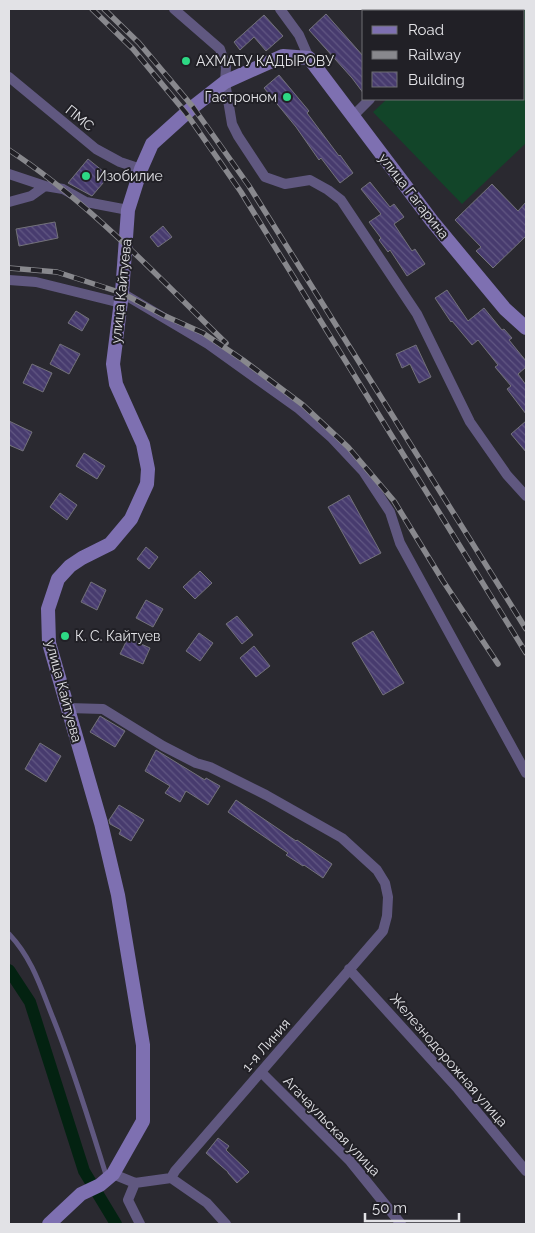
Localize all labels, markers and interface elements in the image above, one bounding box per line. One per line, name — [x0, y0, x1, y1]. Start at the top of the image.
legend — [362, 10, 525, 100]
text: Road — [408, 21, 444, 39]
text: Railway — [408, 46, 461, 64]
place label: АХМАТУ КАДЫРОВУ — [196, 53, 334, 69]
marker: АХМАТУ КАДЫРОВУ — [180, 55, 192, 67]
text: Building — [408, 71, 465, 89]
place label: Гастроном — [205, 89, 277, 105]
marker: Гастроном — [281, 91, 293, 103]
street label: ПМС — [63, 102, 98, 134]
street label: улица Гагарина — [376, 150, 452, 242]
place label: Изобилие — [96, 168, 163, 184]
marker: Изобилие — [80, 170, 92, 182]
street label: улица Кайтуева — [108, 238, 134, 344]
place label: К. С. Кайтуев — [75, 628, 160, 644]
marker: К. С. Кайтуев — [59, 630, 71, 642]
street label: улица Кайтуева — [43, 638, 85, 744]
street label: Железнодорожная улица — [387, 990, 511, 1130]
street label: 1-я Линия — [239, 1015, 293, 1075]
street label: Агачаульская улица — [280, 1073, 384, 1179]
scale bar — [365, 1190, 459, 1222]
text: 50 m — [372, 1199, 407, 1217]

